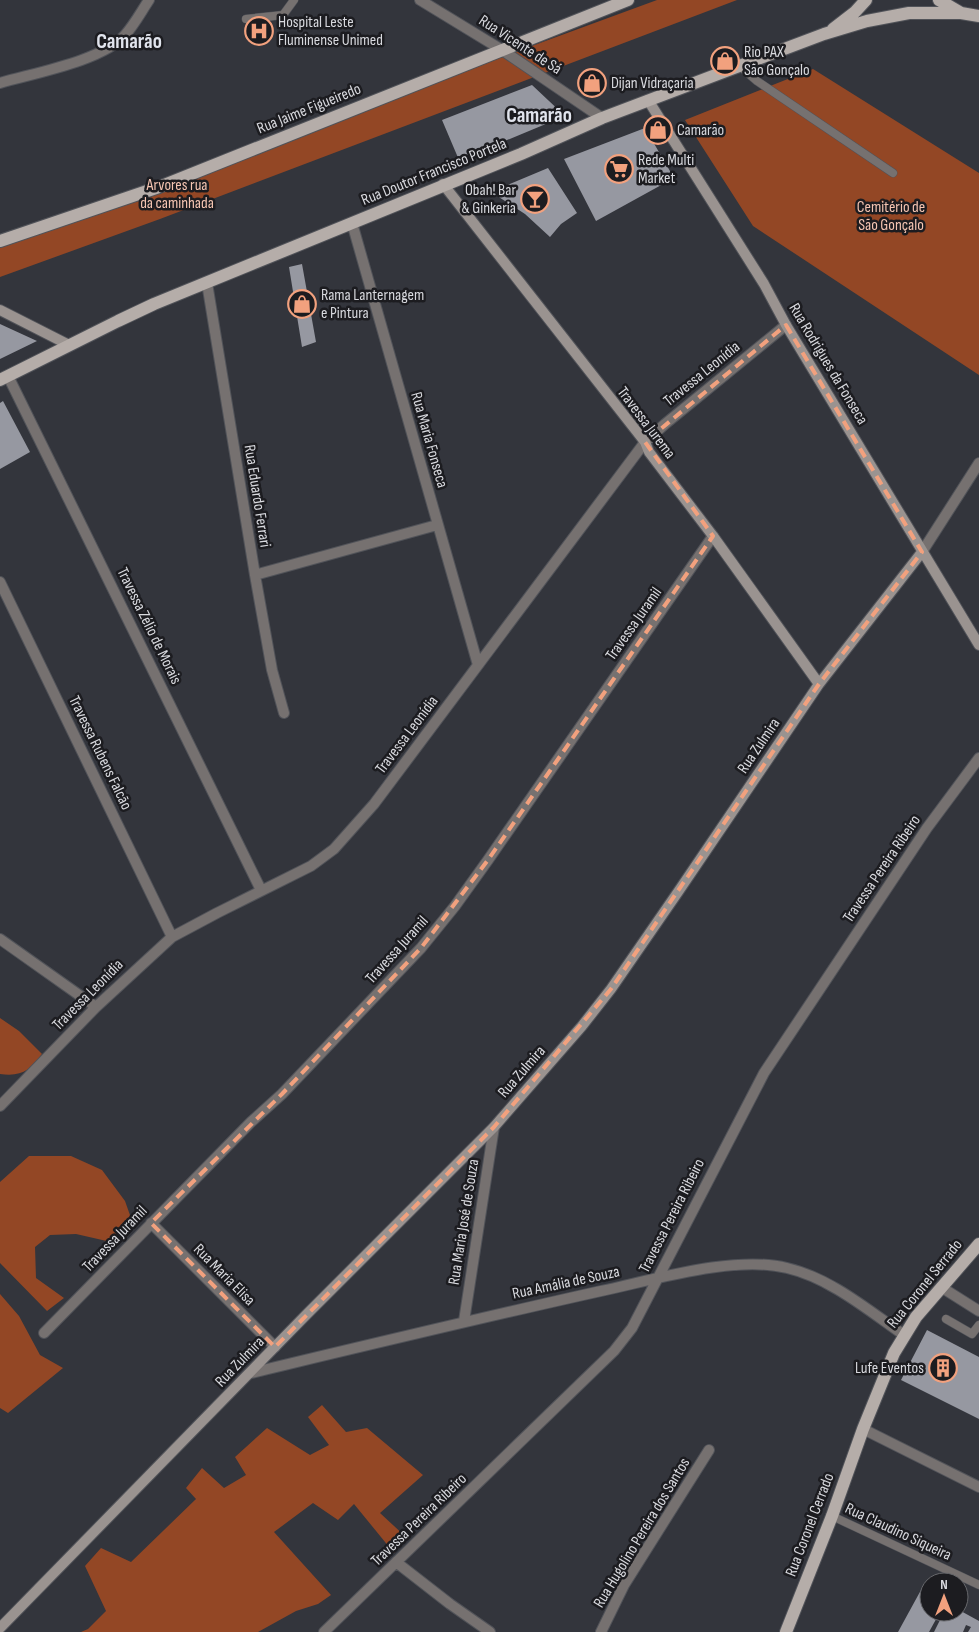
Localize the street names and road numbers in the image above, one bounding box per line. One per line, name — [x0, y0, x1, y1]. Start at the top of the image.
street label: Rua Vicente de Sá — [475, 11, 565, 79]
street label: Rua Jaime Figueiredo — [254, 80, 364, 138]
street label: Rua Doutor Francisco Portela — [359, 134, 509, 210]
street label: Rua Rodrigues da Fonseca — [784, 300, 872, 428]
street label: Travessa Leonídia — [660, 337, 744, 411]
street label: Travessa Jurema — [613, 383, 679, 463]
street label: Rua Maria Fonseca — [406, 390, 452, 490]
street label: Rua Eduardo Ferrari — [239, 443, 275, 549]
street label: Travessa Zélio de Morais — [113, 565, 186, 688]
street label: Travessa Juramil — [602, 584, 666, 664]
street label: Travessa Leonídia — [372, 692, 442, 778]
street label: Travessa Rubens Falcão — [64, 693, 136, 813]
street label: Rua Zulmira — [734, 715, 784, 777]
street label: Travessa Pereira Ribeiro — [839, 812, 925, 926]
street label: Travessa Juramil — [362, 912, 432, 988]
street label: Travessa Leonídia — [49, 956, 127, 1034]
street label: Rua Zulmira — [494, 1042, 550, 1102]
street label: Travessa Pereira Ribeiro — [635, 1156, 709, 1276]
street label: Rua Maria José de Souza — [445, 1158, 483, 1286]
street label: Travessa Juramil — [79, 1202, 151, 1276]
street label: Rua Coronel Serrado — [883, 1236, 967, 1332]
street label: Rua Maria Elisa — [189, 1240, 259, 1310]
street label: Rua Amália de Souza — [511, 1262, 621, 1304]
street label: Rua Zulmira — [211, 1333, 269, 1391]
street label: Rua Hugolino Pereira dos Santos — [590, 1454, 694, 1611]
street label: Travessa Pereira Ribeiro — [367, 1470, 471, 1570]
street label: Rua Coronel Cerrado — [782, 1471, 838, 1579]
street label: Rua Claudino Siqueira — [842, 1499, 954, 1565]

